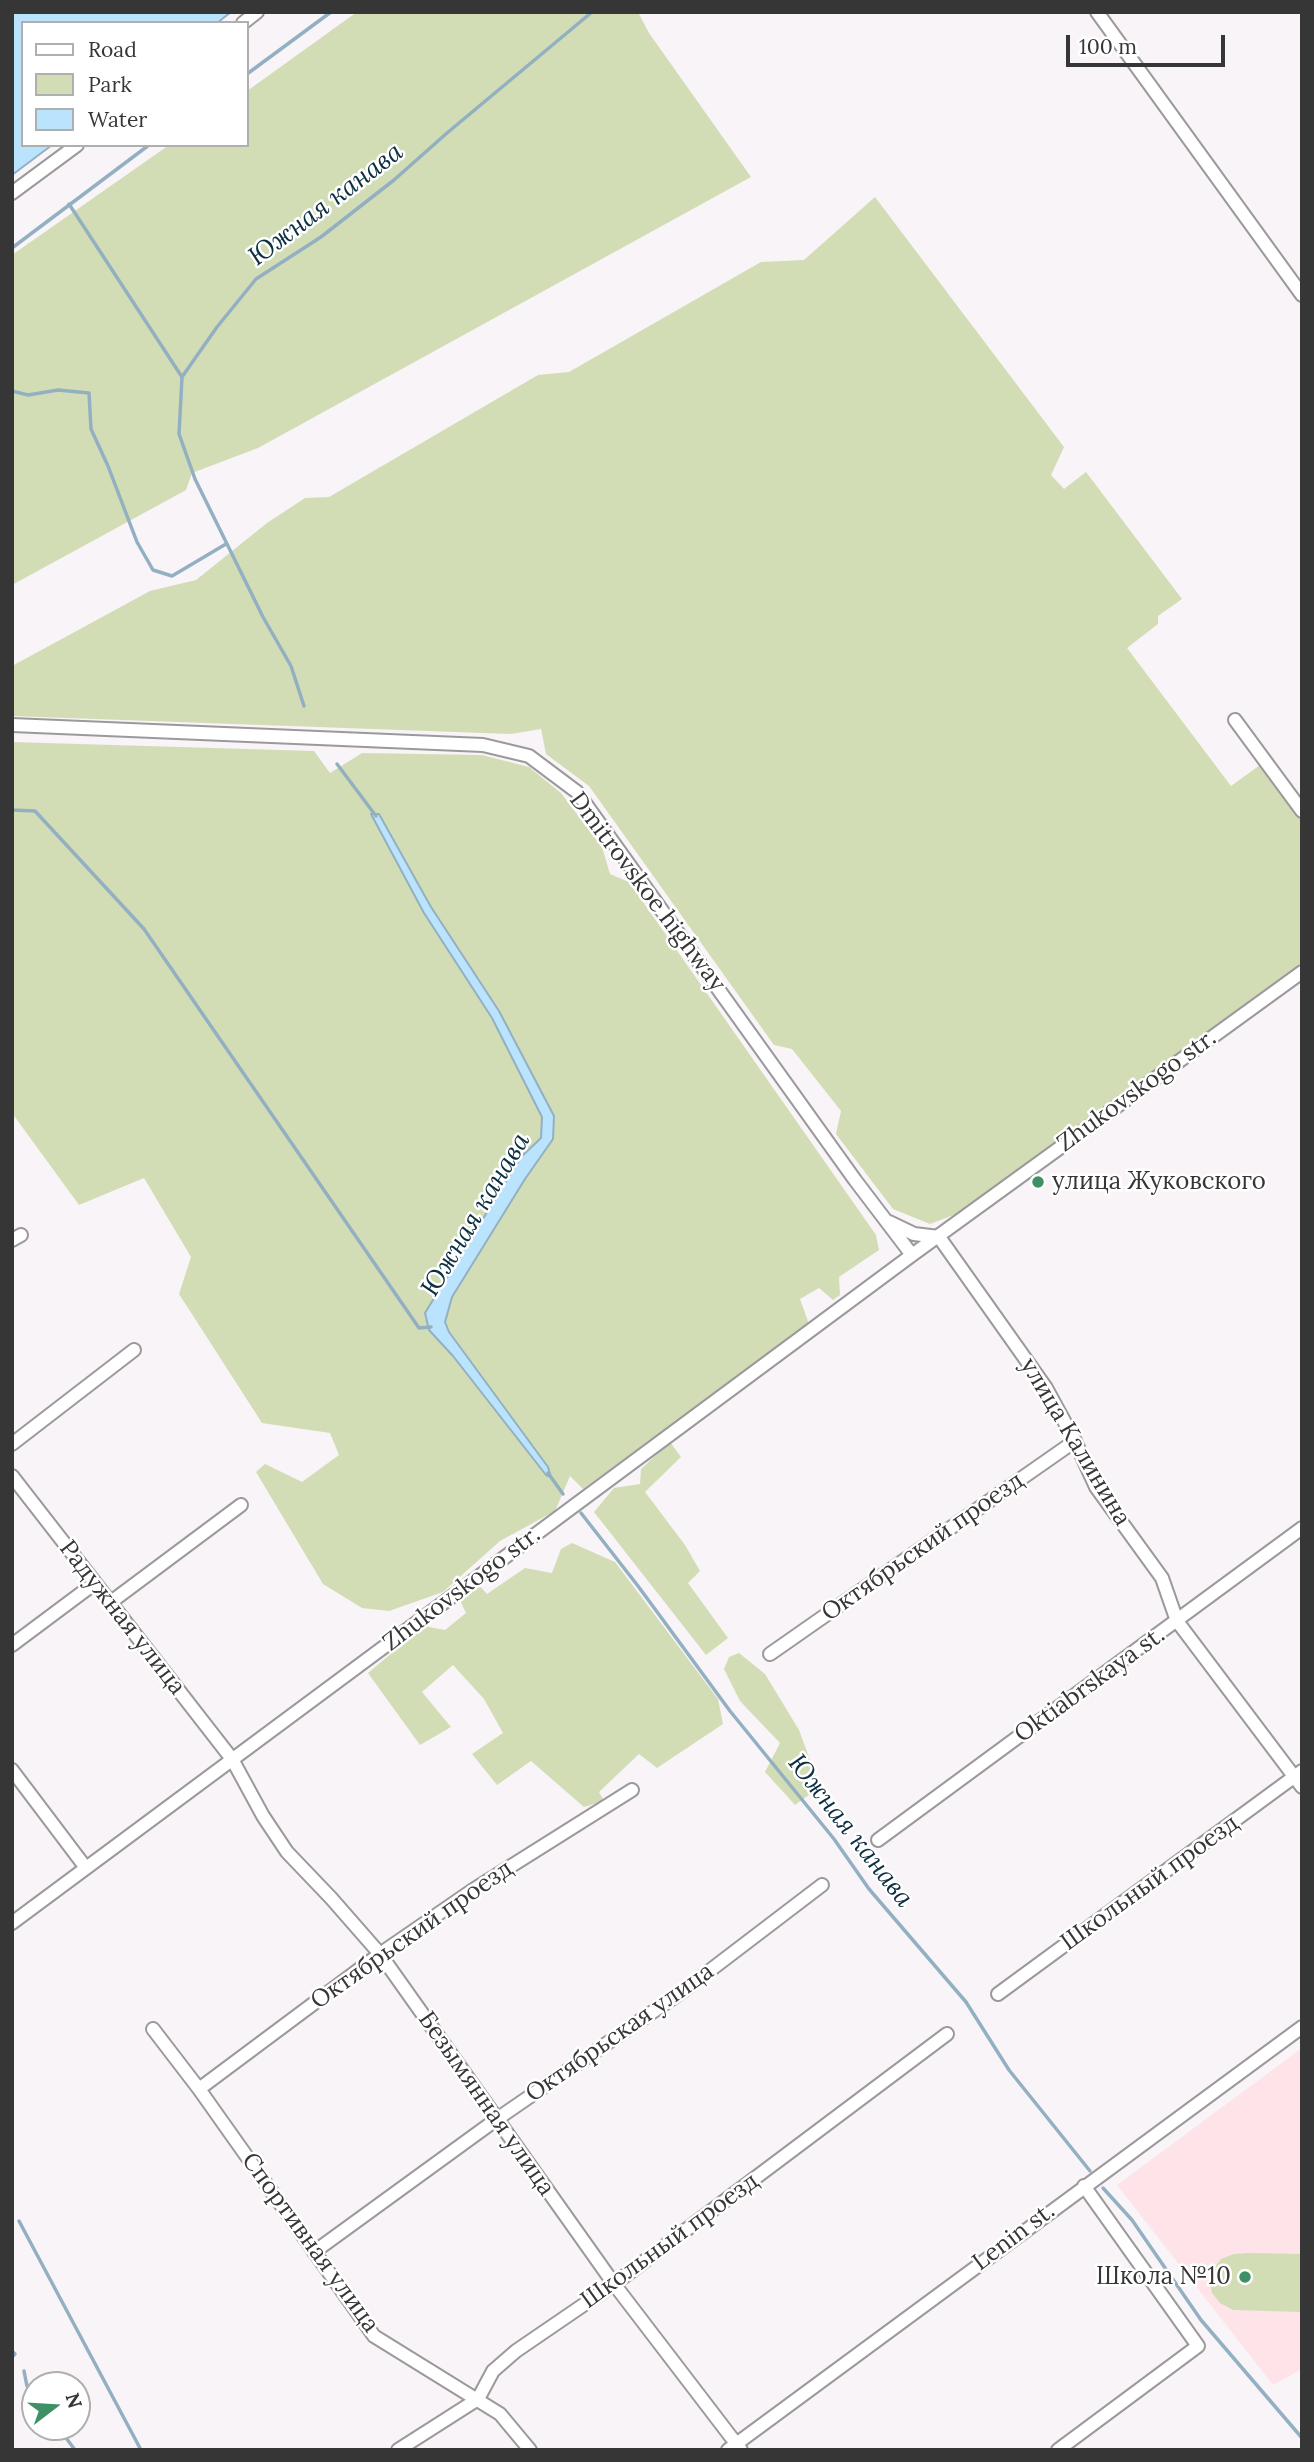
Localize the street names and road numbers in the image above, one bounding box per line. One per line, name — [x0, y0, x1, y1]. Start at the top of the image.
street label: Dmitrovskoe highway — [563, 787, 731, 997]
street label: Zhukovskogo str. — [1052, 1024, 1222, 1158]
street label: улица Калинина — [1014, 1353, 1136, 1531]
street label: Октябрьский проезд — [817, 1466, 1029, 1628]
street label: Zhukovskogo str. — [378, 1521, 546, 1657]
street label: Радужная улица — [53, 1535, 191, 1701]
street label: Oktiabrskaya st. — [1009, 1621, 1171, 1749]
street label: Школьный проезд — [1056, 1809, 1244, 1957]
street label: Октябрьский проезд — [306, 1854, 518, 2016]
street label: Октябрьская улица — [520, 1957, 720, 2109]
street label: Безымянная улица — [412, 2006, 560, 2202]
street label: Спортивная улица — [235, 2148, 385, 2338]
street label: Школьный проезд — [576, 2167, 764, 2315]
street label: Lenin st. — [967, 2197, 1061, 2277]

